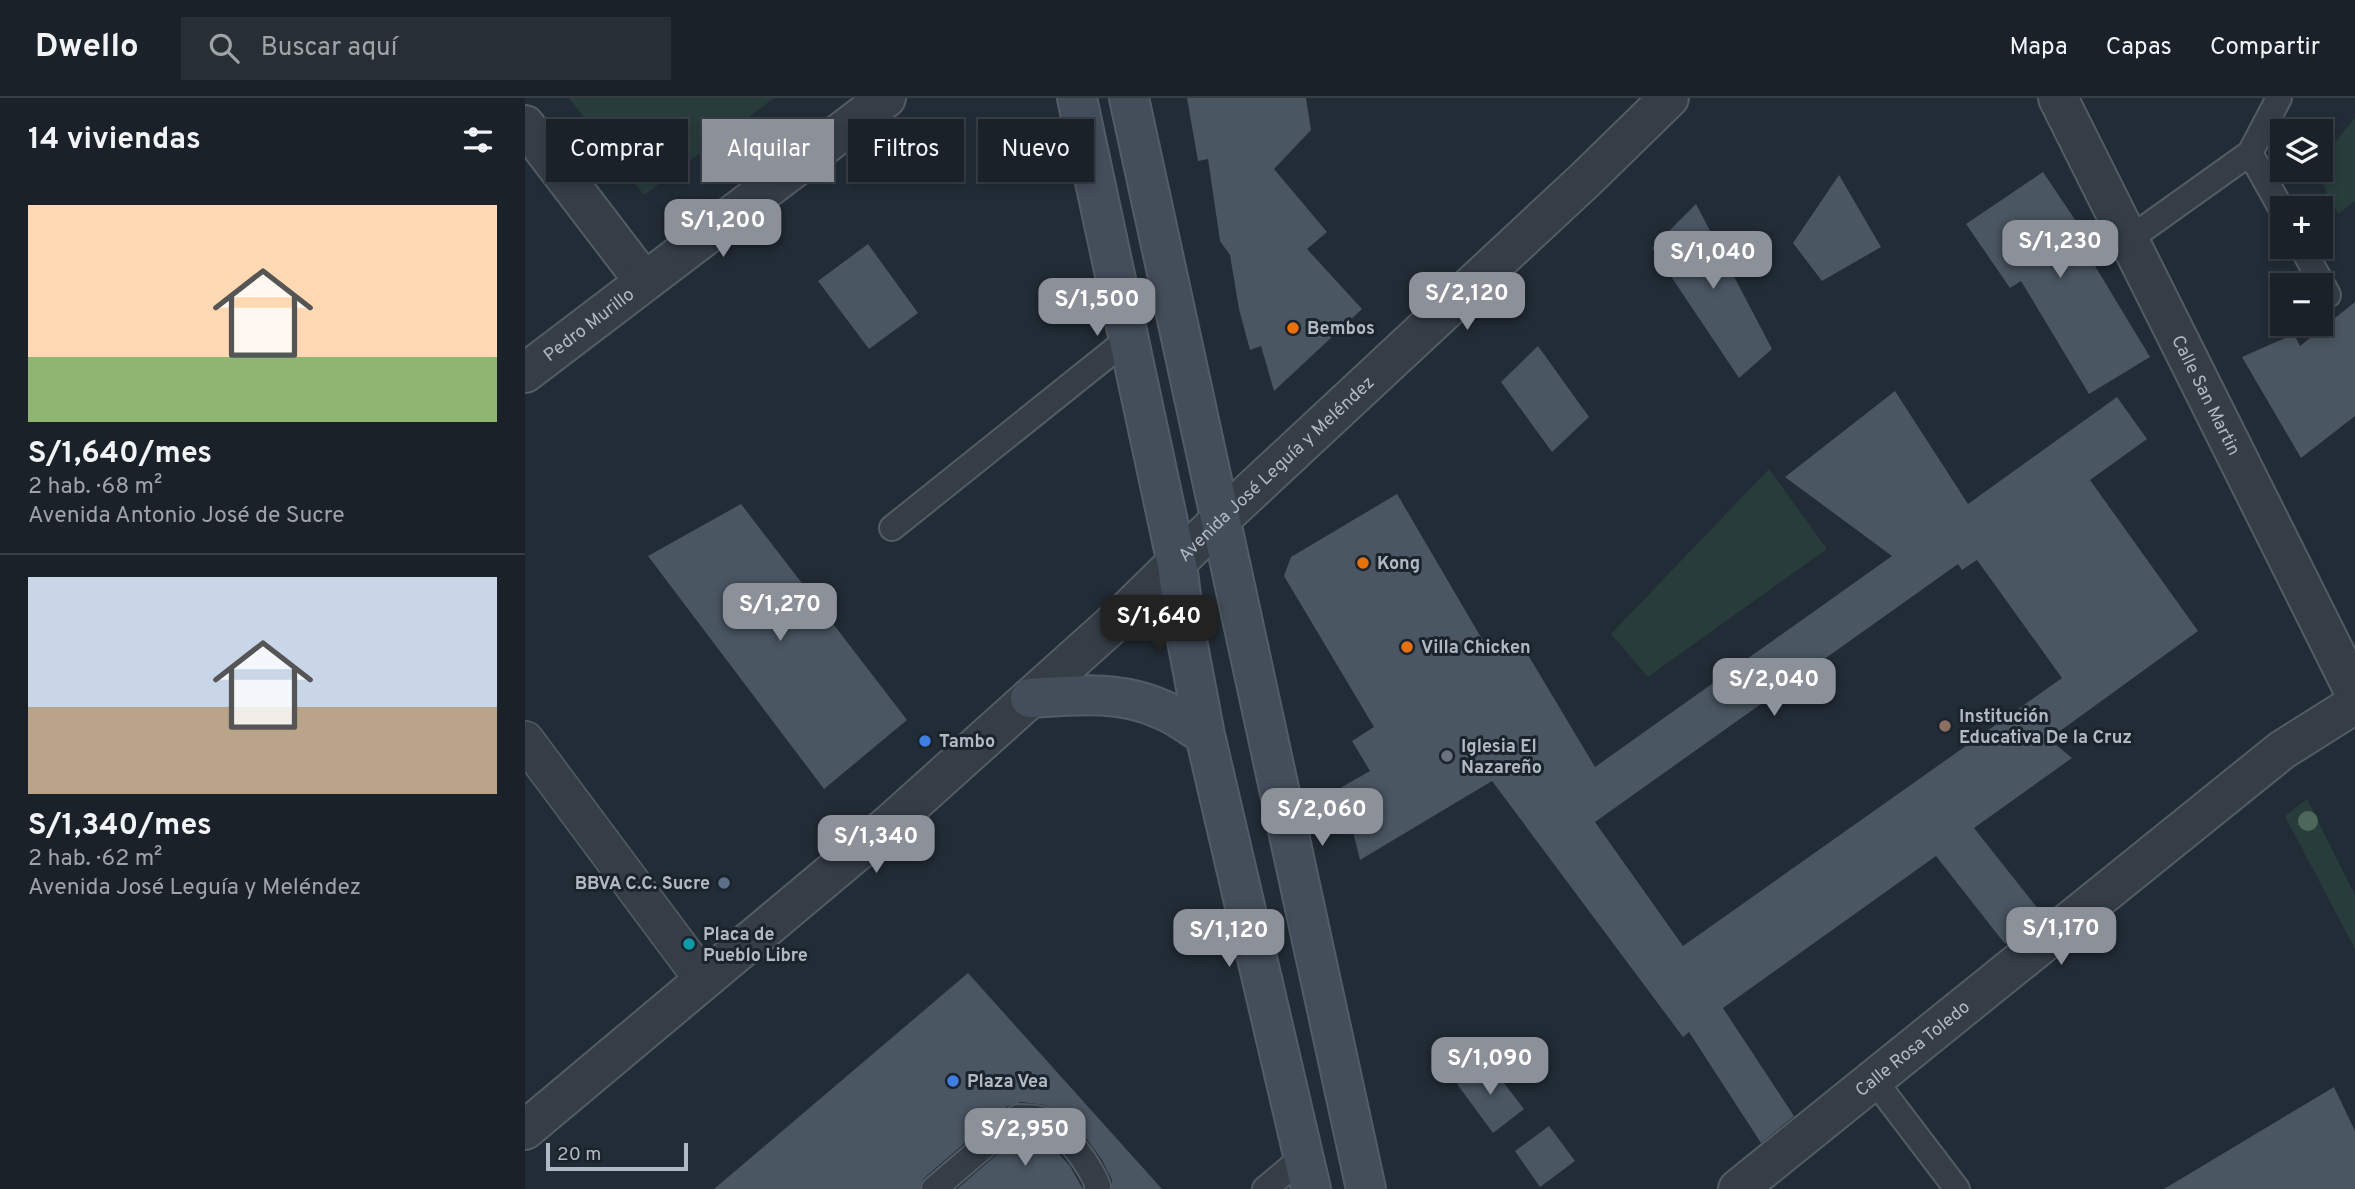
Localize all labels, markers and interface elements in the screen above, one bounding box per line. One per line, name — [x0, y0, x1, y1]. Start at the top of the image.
search box — [181, 17, 671, 80]
text: Dwello — [35, 27, 139, 69]
icon: search — [205, 29, 243, 67]
text: Buscar aquí — [261, 32, 397, 65]
text: Mapa — [2010, 33, 2068, 63]
text: Capas — [2106, 33, 2172, 63]
text: Compartir — [2210, 33, 2320, 63]
chip: Comprar — [546, 119, 688, 182]
chip: Alquilar — [702, 119, 834, 182]
chip: Filtros — [848, 119, 964, 182]
chip: Nuevo — [978, 119, 1094, 182]
map controls — [2270, 119, 2333, 336]
button: layers — [2270, 119, 2333, 182]
icon: filters — [459, 121, 497, 159]
text: 14 viviendas — [28, 122, 201, 159]
button: + — [2270, 196, 2333, 259]
pin: S/1,200 — [658, 200, 788, 259]
text: S/1,200 — [680, 207, 766, 236]
pin: S/1,230 — [1995, 220, 2125, 280]
text: S/1,230 — [2018, 228, 2102, 257]
pin: S/1,040 — [1648, 232, 1778, 291]
text: S/1,040 — [1670, 239, 1756, 268]
icon: home — [200, 250, 326, 376]
pin: S/2,120 — [1402, 272, 1532, 332]
button: − — [2270, 273, 2333, 336]
pin: S/1,500 — [1032, 278, 1162, 338]
text: S/2,120 — [1425, 280, 1509, 309]
street label: Pedro Murillo — [540, 284, 640, 368]
text: S/1,500 — [1054, 286, 1140, 315]
place label: Bembos — [1307, 318, 1375, 341]
marker: Bembos — [1285, 320, 1301, 336]
street label: Calle San Martin — [2165, 332, 2245, 460]
street label: Avenida José Leguía y Meléndez — [1174, 372, 1380, 567]
text: S/1,640/mes — [28, 436, 212, 473]
text: 2 hab. · 68 m² — [28, 473, 162, 502]
text: Avenida Antonio José de Sucre — [28, 502, 345, 531]
place label: Kong — [1377, 553, 1420, 576]
marker: Kong — [1355, 555, 1371, 571]
pin: S/1,270 — [715, 584, 845, 643]
text: S/1,270 — [739, 591, 821, 620]
pin: S/1,640 — [1094, 596, 1224, 655]
text: S/1,640 — [1117, 603, 1201, 632]
icon: home — [200, 622, 326, 748]
place label: Villa Chicken — [1421, 637, 1531, 660]
marker: Villa Chicken — [1399, 639, 1415, 655]
pin: S/2,040 — [1709, 658, 1839, 718]
text: S/2,040 — [1729, 666, 1819, 695]
place label: Institución Educativa De la Cruz — [1959, 706, 2132, 750]
marker: Institución Educativa De la Cruz — [1937, 718, 1953, 734]
place label: Tambo — [939, 731, 995, 754]
marker: Tambo — [917, 733, 933, 749]
place label: Iglesia El Nazareño — [1461, 736, 1542, 780]
marker: Iglesia El Nazareño — [1439, 748, 1455, 764]
pin: S/2,060 — [1257, 788, 1387, 848]
text: S/2,060 — [1277, 796, 1367, 825]
text: S/1,340/mes — [28, 808, 212, 845]
pin: S/1,340 — [811, 816, 941, 875]
text: S/1,340 — [834, 823, 918, 852]
text: 2 hab. · 62 m² — [28, 845, 162, 874]
place label: BBVA C.C. Sucre — [575, 873, 710, 896]
text: Avenida José Leguía y Meléndez — [28, 874, 361, 903]
marker: BBVA C.C. Sucre — [716, 875, 732, 891]
pin: S/1,170 — [1996, 908, 2126, 967]
pin: S/1,120 — [1164, 910, 1294, 969]
text: S/1,170 — [2022, 915, 2100, 944]
text: S/1,120 — [1189, 917, 1269, 946]
place label: Placa de Pueblo Libre — [703, 924, 808, 968]
marker: Placa de Pueblo Libre — [681, 936, 697, 952]
street label: Calle Rosa Toledo — [1851, 996, 1975, 1103]
pin: S/1,090 — [1425, 1038, 1555, 1097]
text: S/1,090 — [1447, 1045, 1533, 1074]
place label: Plaza Vea — [967, 1071, 1048, 1094]
marker: Plaza Vea — [945, 1073, 961, 1089]
pin: S/2,950 — [960, 1108, 1090, 1168]
text: S/2,950 — [981, 1116, 1069, 1145]
scale bar — [546, 1140, 688, 1172]
text: 20 m — [557, 1143, 601, 1167]

